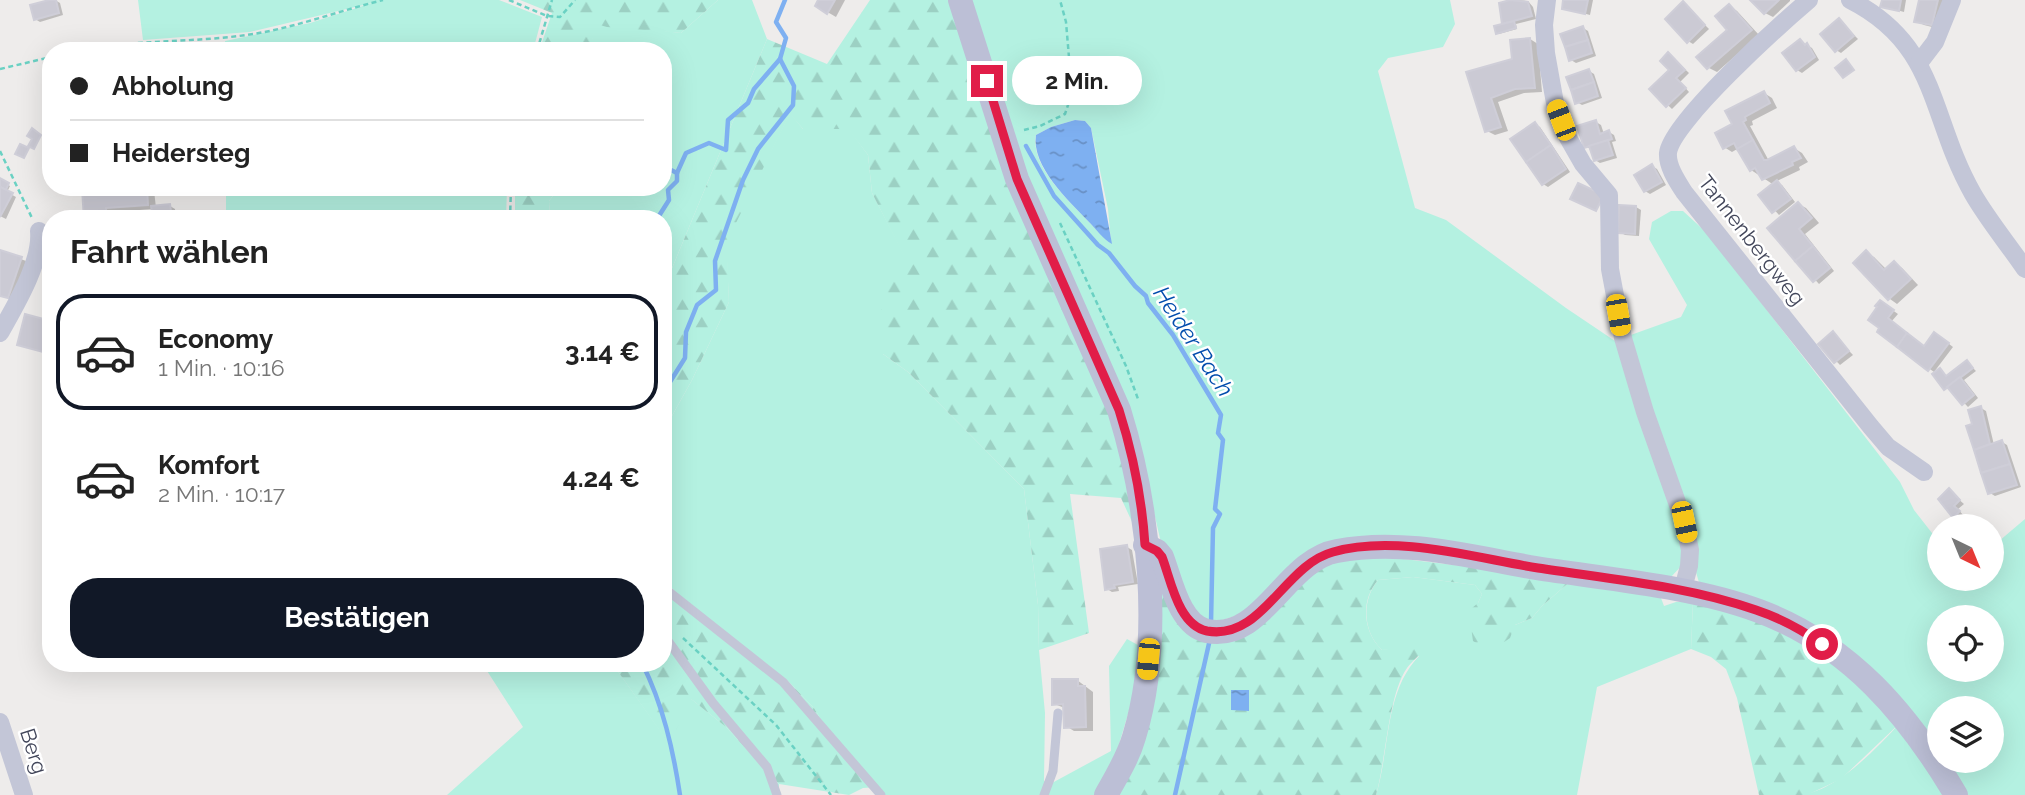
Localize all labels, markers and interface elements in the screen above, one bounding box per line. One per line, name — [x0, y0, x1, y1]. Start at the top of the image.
callout: 2 Min. — [1012, 56, 1141, 106]
route end — [971, 65, 1003, 97]
text: 2 Min. — [1045, 67, 1109, 94]
text: Abholung — [112, 71, 234, 101]
car — [1544, 97, 1579, 143]
text: Heidersteg — [112, 138, 250, 168]
street label: Tannenbergweg — [1693, 170, 1811, 310]
text: Fahrt wählen — [70, 233, 269, 270]
water label: Heider Bach — [1148, 281, 1240, 401]
car — [1605, 292, 1632, 338]
icon: car — [74, 321, 137, 384]
text: Economy — [158, 324, 273, 354]
text: 3.14 € — [565, 337, 640, 367]
text: 1 Min. · 10:16 — [158, 354, 285, 381]
icon: car — [74, 447, 137, 510]
text: Komfort — [158, 450, 260, 480]
text: 4.24 € — [563, 463, 640, 493]
text: 2 Min. · 10:17 — [158, 480, 285, 507]
car — [1670, 499, 1699, 545]
north arrow — [1927, 514, 2004, 592]
map controls — [1927, 514, 2004, 773]
button: Bestätigen — [70, 578, 644, 658]
button: locate — [1927, 605, 2004, 682]
route start — [1806, 628, 1838, 660]
car — [1136, 637, 1161, 681]
button: layers — [1927, 696, 2004, 773]
street label: Berg — [15, 725, 53, 777]

